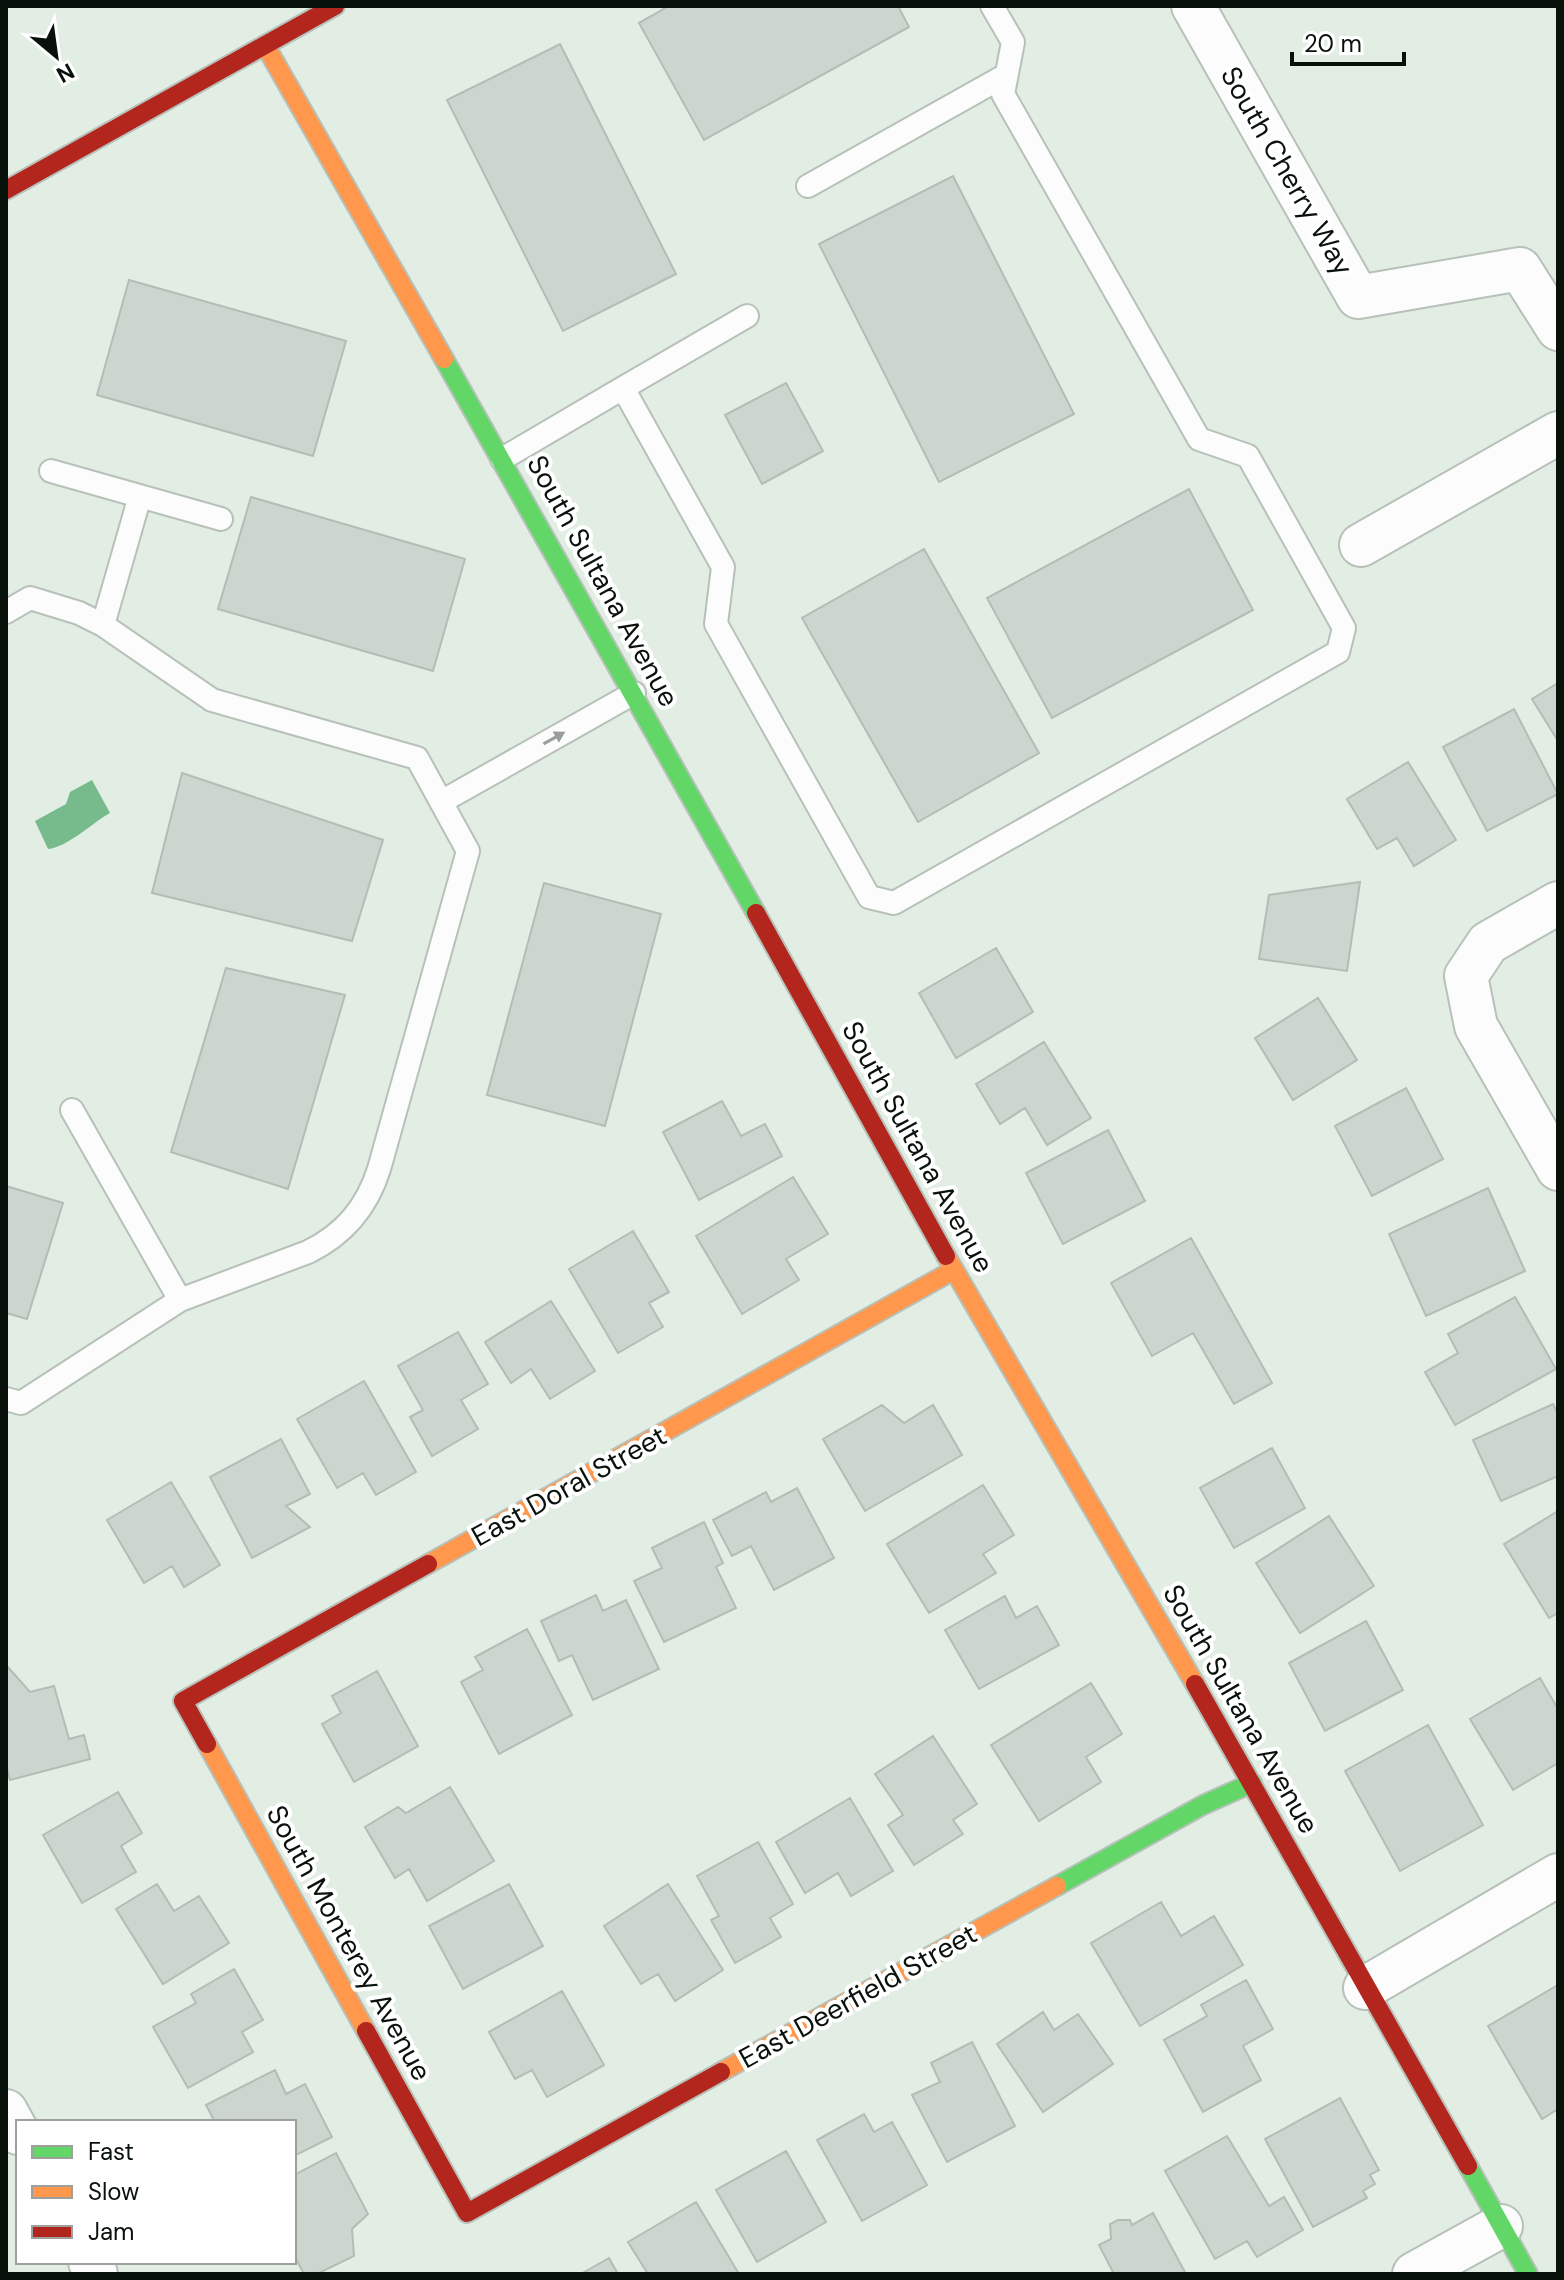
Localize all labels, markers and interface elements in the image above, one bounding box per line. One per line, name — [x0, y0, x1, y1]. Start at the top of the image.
north arrow — [16, 16, 96, 96]
scale bar — [1292, 16, 1404, 66]
text: 20 m — [1304, 28, 1362, 59]
text: N — [51, 56, 80, 90]
street label: South Cherry Way — [1212, 60, 1362, 282]
street label: South Sultana Avenue — [518, 449, 688, 713]
one-way arrow — [543, 731, 565, 745]
street label: South Sultana Avenue — [833, 1015, 1003, 1279]
street label: East Doral Street — [465, 1417, 673, 1555]
street label: South Sultana Avenue — [1154, 1578, 1328, 1840]
street label: South Monterey Avenue — [258, 1799, 440, 2087]
street label: East Deerfield Street — [732, 1915, 984, 2077]
legend — [16, 2120, 296, 2264]
text: Fast — [88, 2136, 134, 2167]
text: Slow — [88, 2176, 139, 2207]
text: Jam — [88, 2216, 134, 2247]

